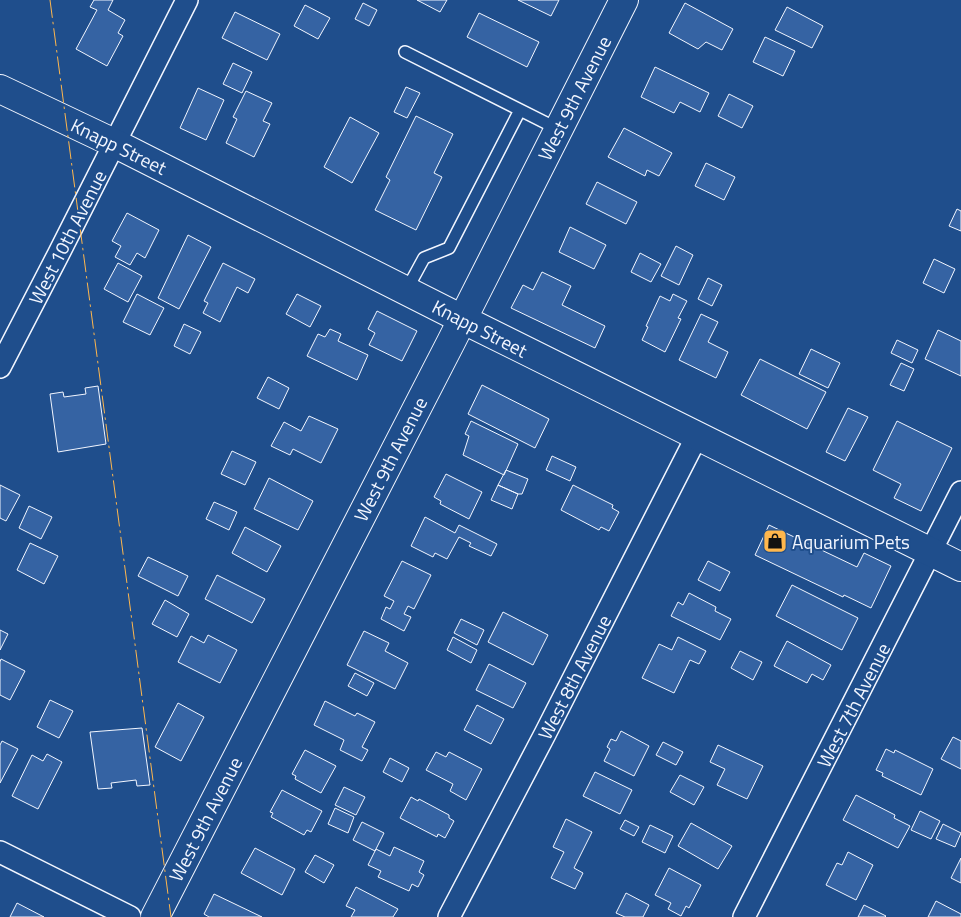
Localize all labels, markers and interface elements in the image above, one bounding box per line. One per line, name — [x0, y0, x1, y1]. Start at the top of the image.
street label: West 9th Avenue — [530, 30, 618, 166]
street label: Knapp Street — [66, 110, 172, 182]
street label: West 10th Avenue — [21, 165, 113, 309]
street label: Knapp Street — [427, 292, 533, 365]
street label: West 9th Avenue — [346, 391, 434, 527]
place label: Aquarium Pets — [792, 527, 910, 556]
shop icon: Aquarium Pets — [762, 528, 788, 554]
street label: West 8th Avenue — [530, 609, 618, 745]
street label: West 7th Avenue — [809, 637, 897, 773]
street label: West 9th Avenue — [161, 751, 249, 887]

